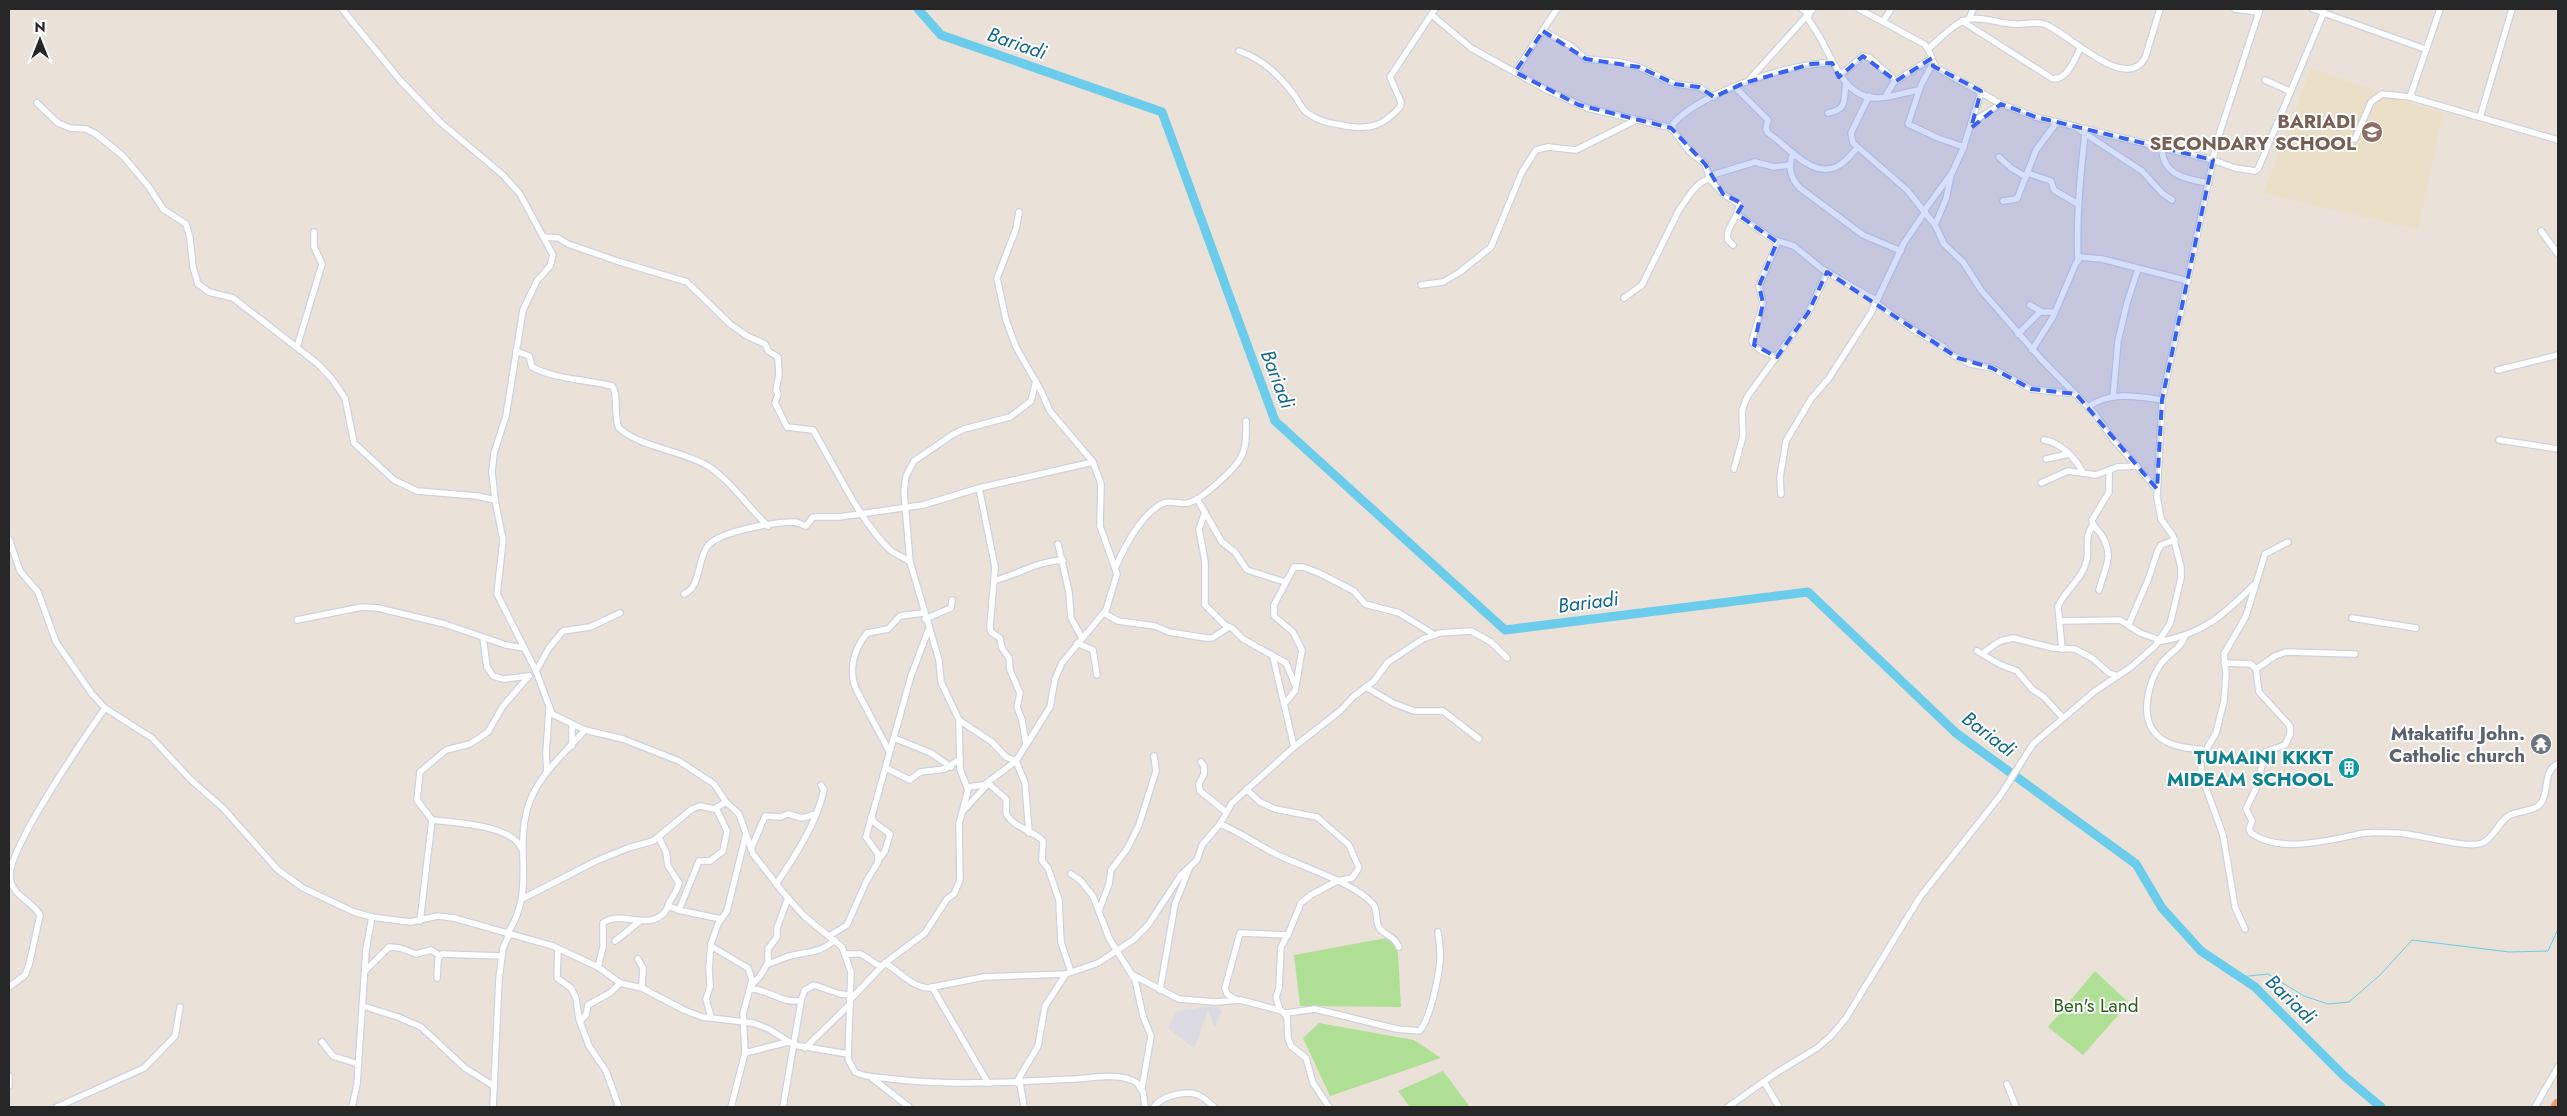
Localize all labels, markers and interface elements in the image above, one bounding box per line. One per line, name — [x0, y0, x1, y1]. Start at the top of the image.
north arrow — [15, 15, 65, 65]
text: N — [34, 17, 46, 37]
water label: Bariadi — [983, 20, 1051, 67]
place label: BARIADI SECONDARY SCHOOL — [2149, 108, 2356, 157]
school or university icon: BARIADI SECONDARY SCHOOL — [2360, 120, 2384, 144]
water label: Bariadi — [1253, 346, 1302, 414]
water label: Bariadi — [1556, 584, 1621, 621]
water label: Bariadi — [1956, 705, 2022, 765]
place label: Mtakatifu John. Catholic church — [2389, 720, 2525, 769]
temple icon: Mtakatifu John. Catholic church — [2529, 732, 2553, 756]
place label: TUMAINI KKKT MIDEAM SCHOOL — [2167, 744, 2333, 793]
building icon: TUMAINI KKKT MIDEAM SCHOOL — [2337, 756, 2361, 780]
water label: Bariadi — [2259, 968, 2323, 1032]
park label: Ben's Land — [2053, 992, 2139, 1019]

